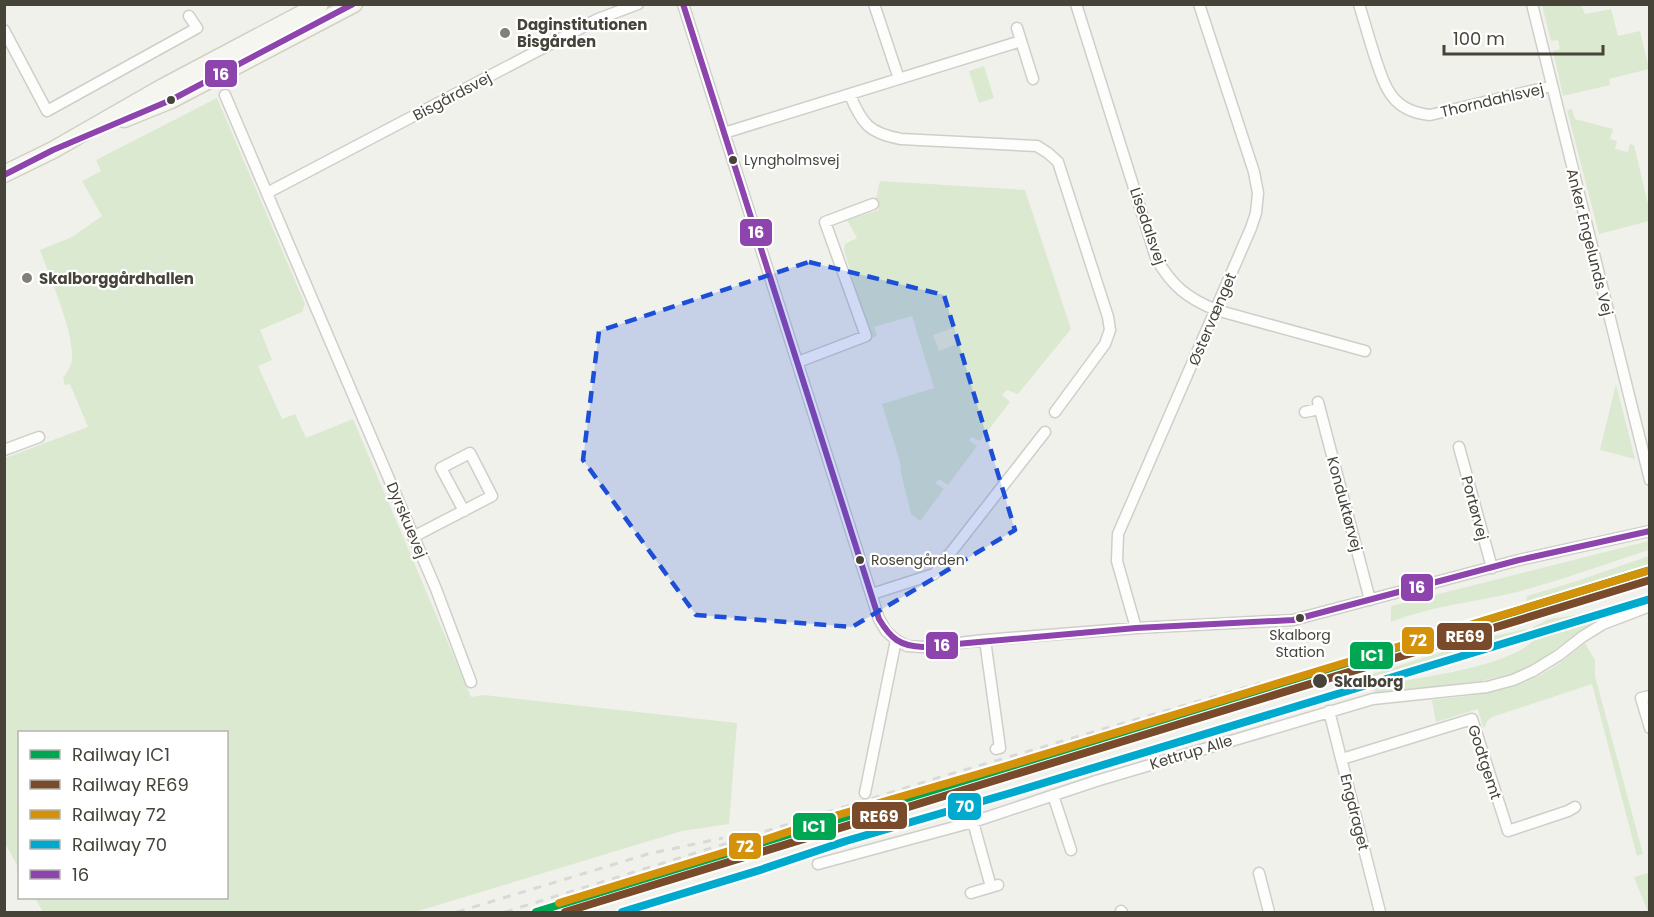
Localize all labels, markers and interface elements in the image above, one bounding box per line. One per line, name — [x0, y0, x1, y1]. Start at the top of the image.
place label: Daginstitutionen Bisgården — [517, 14, 647, 52]
scale bar — [1444, 18, 1603, 56]
marker: Daginstitutionen Bisgården — [498, 26, 512, 40]
text: 100 m — [1453, 26, 1505, 51]
line badge: 16 — [204, 59, 238, 88]
text: 16 — [213, 63, 229, 86]
street label: Bisgårdsvej — [409, 67, 495, 125]
street label: Thorndahlsvej — [1438, 78, 1546, 122]
unlabelled marker — [165, 94, 177, 106]
place label: Lyngholmsvej — [744, 150, 839, 170]
marker: Lyngholmsvej — [727, 154, 739, 166]
street label: Anker Engelunds Vej — [1562, 166, 1618, 318]
street label: Lisedalsvej — [1125, 185, 1171, 267]
line badge: 16 — [739, 218, 773, 247]
text: 16 — [748, 221, 764, 244]
place label: Skalborggårdhallen — [39, 268, 194, 289]
street label: Østervænget — [1183, 269, 1241, 369]
marker: Skalborggårdhallen — [20, 271, 34, 285]
street label: Konduktørvej — [1322, 454, 1368, 554]
street label: Portørvej — [1456, 473, 1494, 543]
street label: Dyrskuevej — [382, 479, 432, 561]
place label: Rosengården — [871, 550, 965, 570]
marker: Rosengården — [854, 554, 866, 566]
line badge: 16 — [1400, 573, 1434, 602]
text: 16 — [1409, 576, 1425, 599]
marker: Skalborg Station — [1294, 612, 1306, 624]
line badge: RE69 — [1436, 622, 1493, 651]
place label: Skalborg Station — [1269, 625, 1331, 662]
text: RE69 — [1445, 625, 1485, 648]
line badge: 72 — [1401, 626, 1435, 655]
text: 72 — [1409, 629, 1427, 652]
line badge: 16 — [925, 631, 959, 660]
text: 16 — [934, 634, 950, 657]
line badge: IC1 — [1349, 641, 1394, 670]
text: IC1 — [1361, 644, 1383, 667]
place label: Skalborg — [1334, 671, 1403, 692]
marker: Skalborg — [1311, 672, 1329, 690]
street label: Godtgemt — [1463, 722, 1507, 802]
street label: Kettrup Alle — [1147, 729, 1235, 775]
legend — [18, 731, 228, 899]
text: Railway IC1 — [72, 742, 170, 767]
text: Railway RE69 — [72, 772, 189, 797]
street label: Engdraget — [1335, 772, 1375, 852]
line badge: 70 — [947, 792, 982, 821]
text: 70 — [956, 795, 975, 818]
line badge: RE69 — [851, 801, 908, 830]
text: Railway 72 — [72, 802, 166, 827]
text: RE69 — [859, 805, 899, 828]
line badge: IC1 — [792, 812, 837, 841]
text: IC1 — [803, 815, 825, 838]
text: Railway 70 — [72, 832, 167, 857]
line badge: 72 — [728, 832, 762, 860]
text: 72 — [736, 835, 754, 858]
text: 16 — [72, 862, 89, 887]

